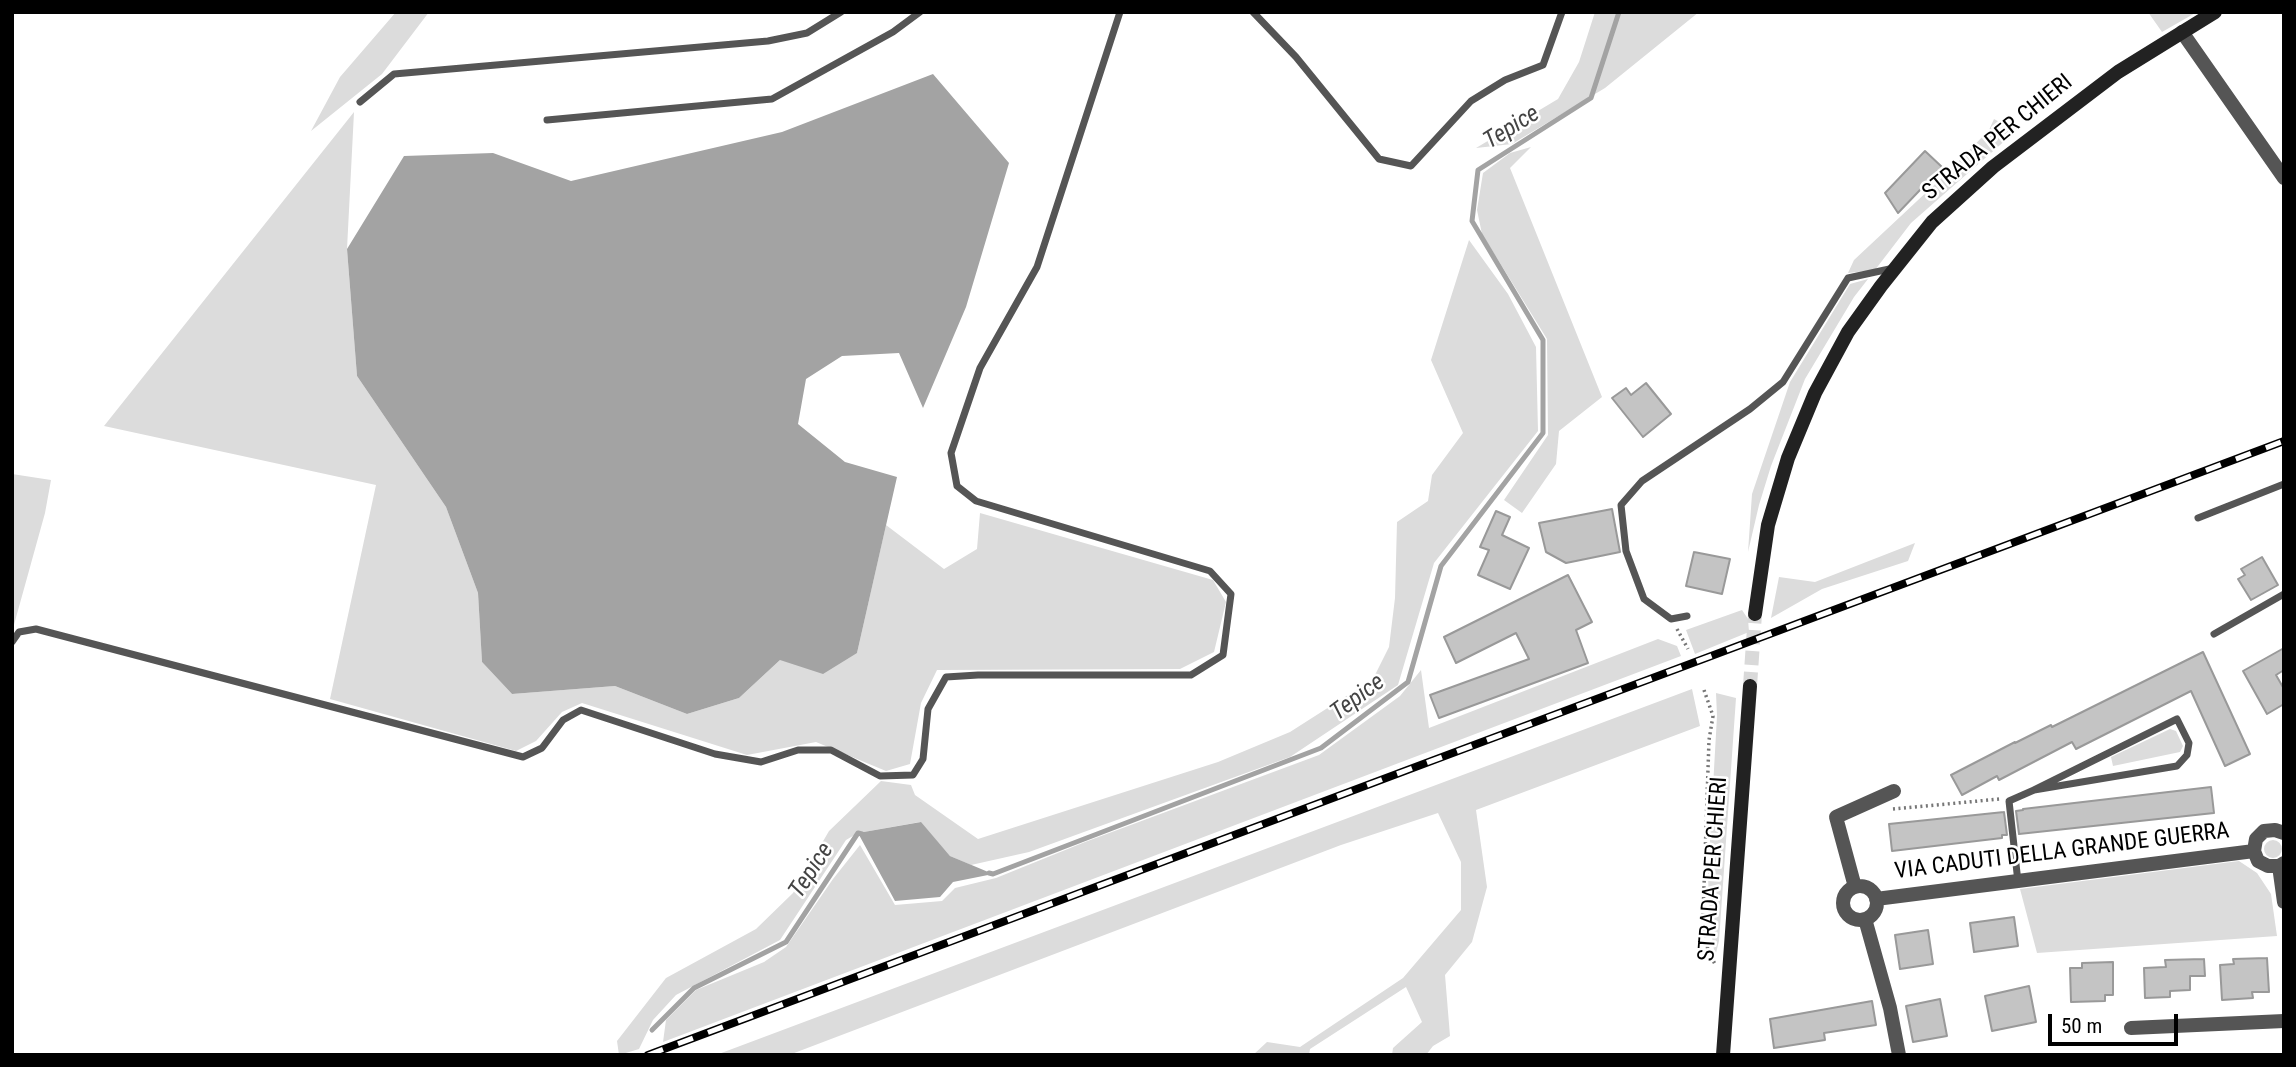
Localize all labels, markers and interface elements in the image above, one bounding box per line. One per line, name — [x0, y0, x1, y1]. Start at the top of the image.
street label: STRADA PER CHIERI — [1917, 69, 2079, 207]
water label: Tepice — [1479, 100, 1545, 156]
water label: Tepice — [1325, 668, 1391, 728]
street label: STRADA PER CHIERI — [1694, 776, 1734, 962]
street label: VIA CADUTI DELLA GRANDE GUERRA — [1893, 818, 2231, 886]
water label: Tepice — [783, 838, 841, 904]
scale bar — [2051, 1000, 2180, 1044]
text: 50 m — [2061, 1014, 2102, 1038]

